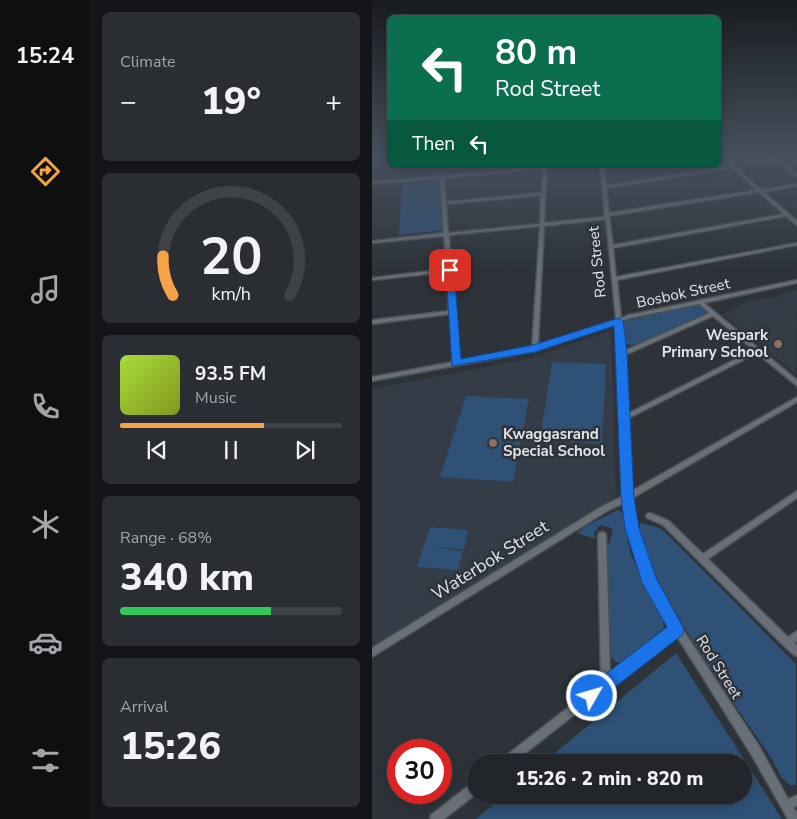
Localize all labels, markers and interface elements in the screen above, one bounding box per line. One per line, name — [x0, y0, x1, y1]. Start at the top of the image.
text: 80 m — [495, 29, 577, 76]
icon: left — [412, 35, 477, 100]
text: 15:24 — [16, 41, 74, 71]
text: Climate — [120, 51, 175, 73]
text: Rod Street — [495, 74, 600, 104]
text: 19° — [201, 76, 261, 127]
text: − — [120, 83, 137, 121]
text: + — [325, 83, 342, 121]
icon: left — [465, 130, 493, 158]
text: Then — [412, 131, 455, 157]
icon: directions — [28, 154, 63, 189]
text: 20 — [200, 221, 262, 292]
street label: Rod Street — [583, 225, 611, 299]
pin — [429, 249, 471, 291]
icon: arrive — [436, 256, 464, 284]
icon: music — [28, 272, 63, 307]
street label: Bosbok Street — [634, 273, 732, 313]
text: km/h — [211, 282, 251, 306]
place label: Wespark Primary School — [662, 325, 769, 362]
marker: Wespark Primary School — [772, 338, 784, 350]
text: 93.5 FM — [195, 361, 266, 387]
text: Music — [195, 387, 236, 409]
icon: phone — [28, 389, 63, 424]
place label: Kwaggasrand Special School — [503, 424, 605, 461]
icon: previous — [143, 436, 171, 464]
icon: pause — [217, 436, 245, 464]
icon: next — [291, 436, 319, 464]
marker: Kwaggasrand Special School — [487, 437, 499, 449]
icon: climate — [28, 507, 63, 542]
street label: Waterbok Street — [427, 514, 554, 606]
text: Range · 68% — [120, 527, 212, 549]
text: 340 km — [120, 552, 254, 603]
icon: car — [28, 625, 63, 660]
street label: Rod Street — [692, 631, 747, 703]
position arrow — [565, 669, 617, 721]
text: Arrival — [120, 696, 168, 718]
text: 15:26 — [120, 721, 221, 772]
speed limit sign: 30 — [387, 739, 452, 804]
icon: filters — [28, 743, 63, 778]
text: 15:26 · 2 min · 820 m — [516, 766, 703, 792]

